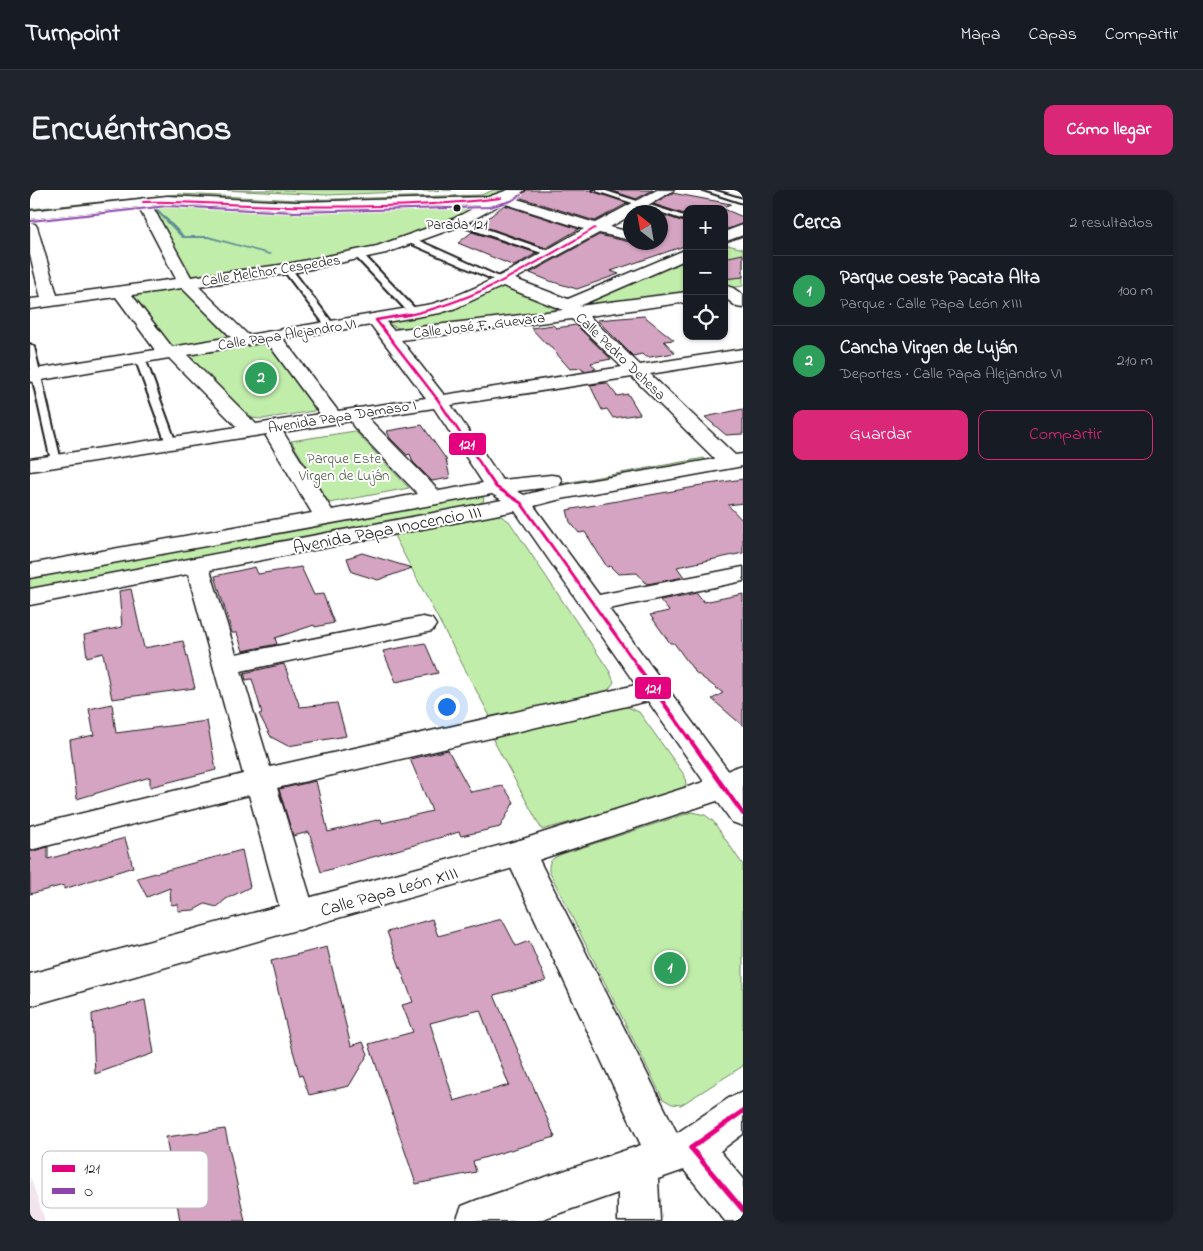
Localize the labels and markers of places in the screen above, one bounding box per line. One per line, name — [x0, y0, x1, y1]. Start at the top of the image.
marker: Parada 121 — [452, 203, 462, 213]
place label: Parada 121 — [426, 215, 488, 236]
pin: 2 — [245, 359, 277, 397]
pin: 1 — [654, 949, 686, 987]

